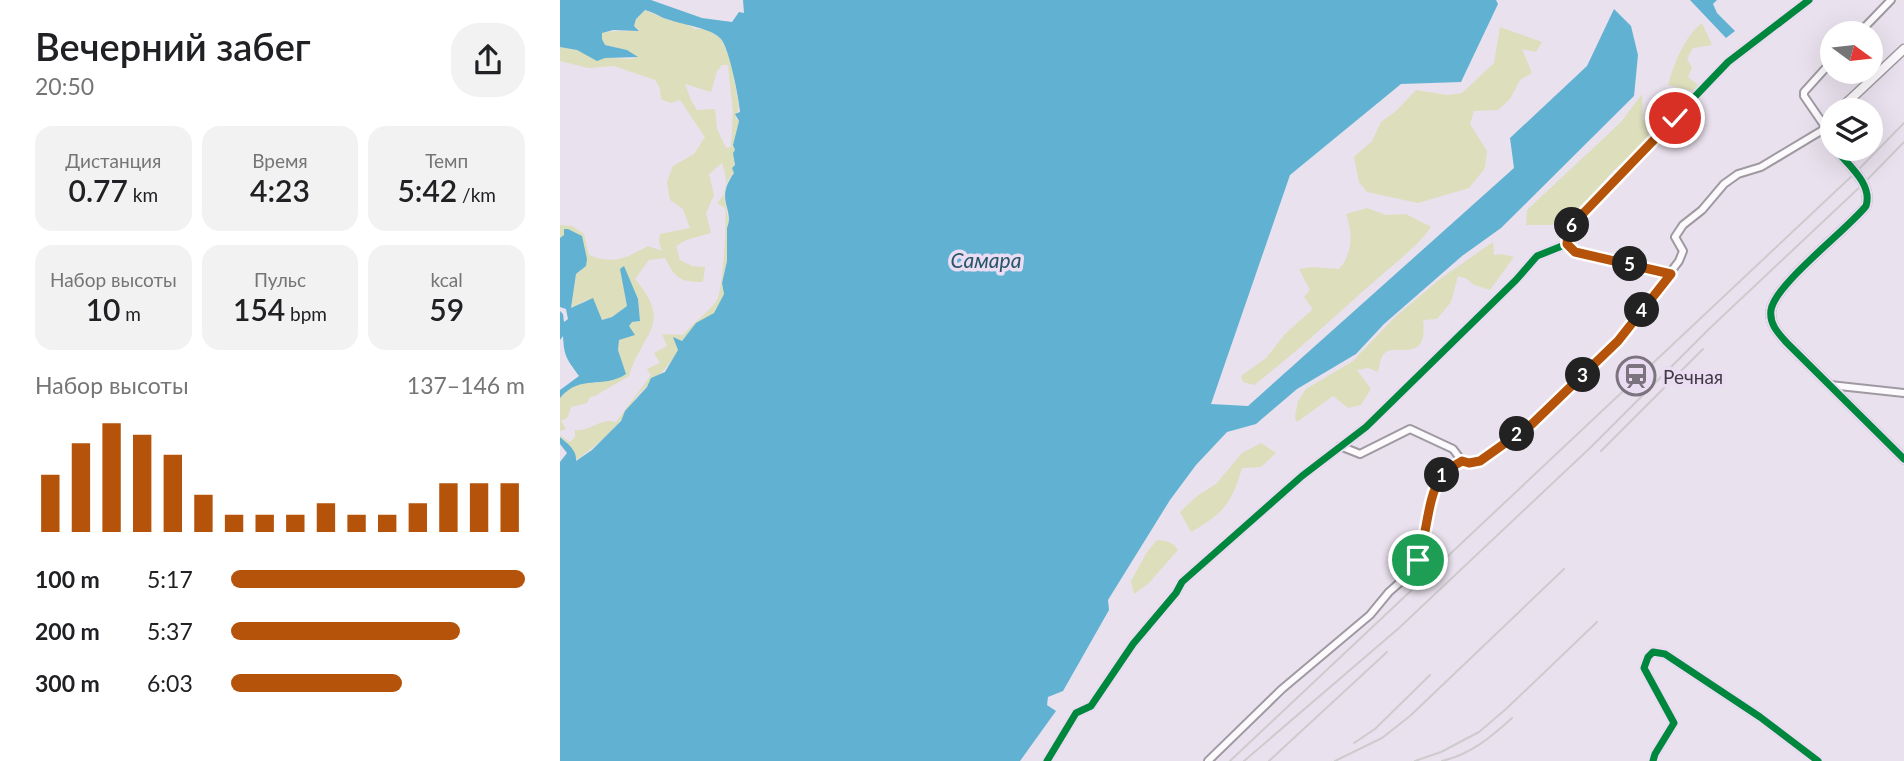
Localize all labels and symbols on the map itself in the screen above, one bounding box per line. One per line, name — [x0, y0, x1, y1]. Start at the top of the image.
north arrow — [1820, 21, 1883, 84]
pin — [1645, 88, 1705, 148]
pin: 6 — [1555, 208, 1590, 243]
pin: 5 — [1612, 246, 1648, 282]
water label: Самара — [951, 247, 1021, 272]
pin: 4 — [1624, 292, 1660, 328]
station icon: Речная — [1615, 355, 1657, 397]
pin: 3 — [1566, 358, 1600, 392]
place label: Речная — [1663, 365, 1723, 388]
pin: 2 — [1500, 416, 1534, 452]
pin: 1 — [1424, 458, 1460, 492]
pin — [1388, 530, 1448, 590]

